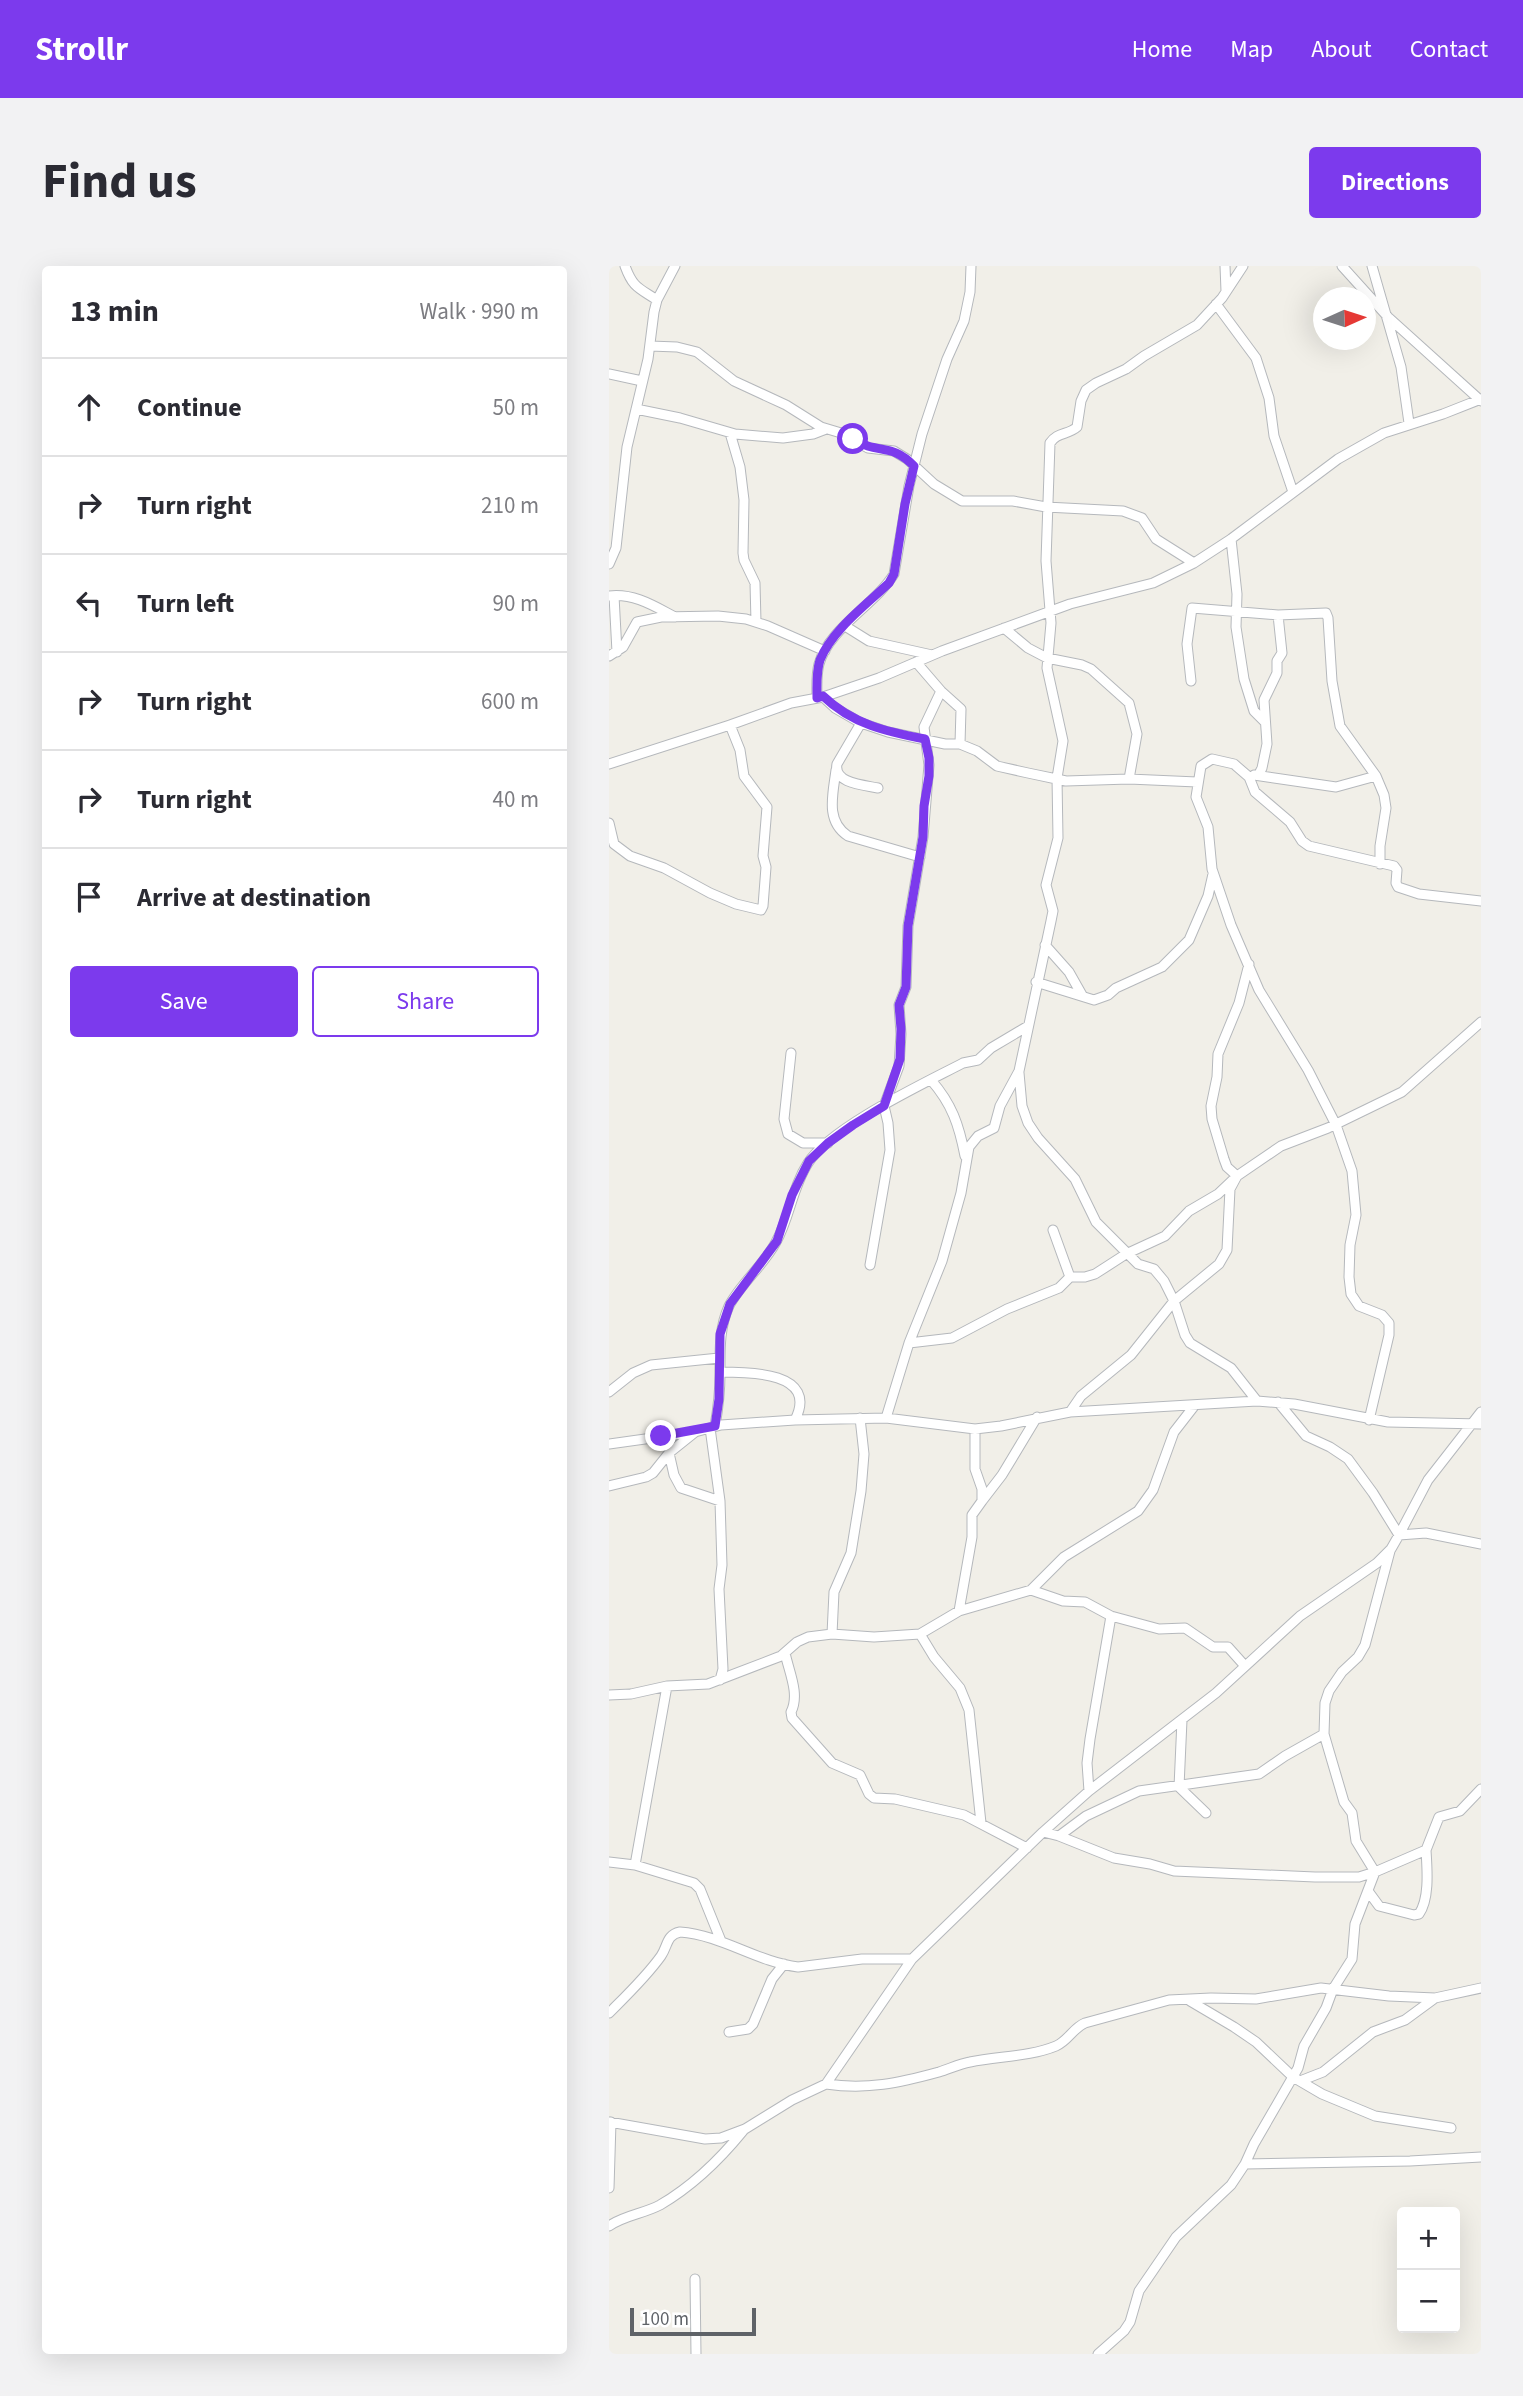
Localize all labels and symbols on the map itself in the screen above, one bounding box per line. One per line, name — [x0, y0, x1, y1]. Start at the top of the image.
north arrow — [1313, 287, 1376, 350]
route start — [837, 423, 868, 454]
route end — [645, 1420, 676, 1451]
scale bar — [630, 2305, 756, 2337]

